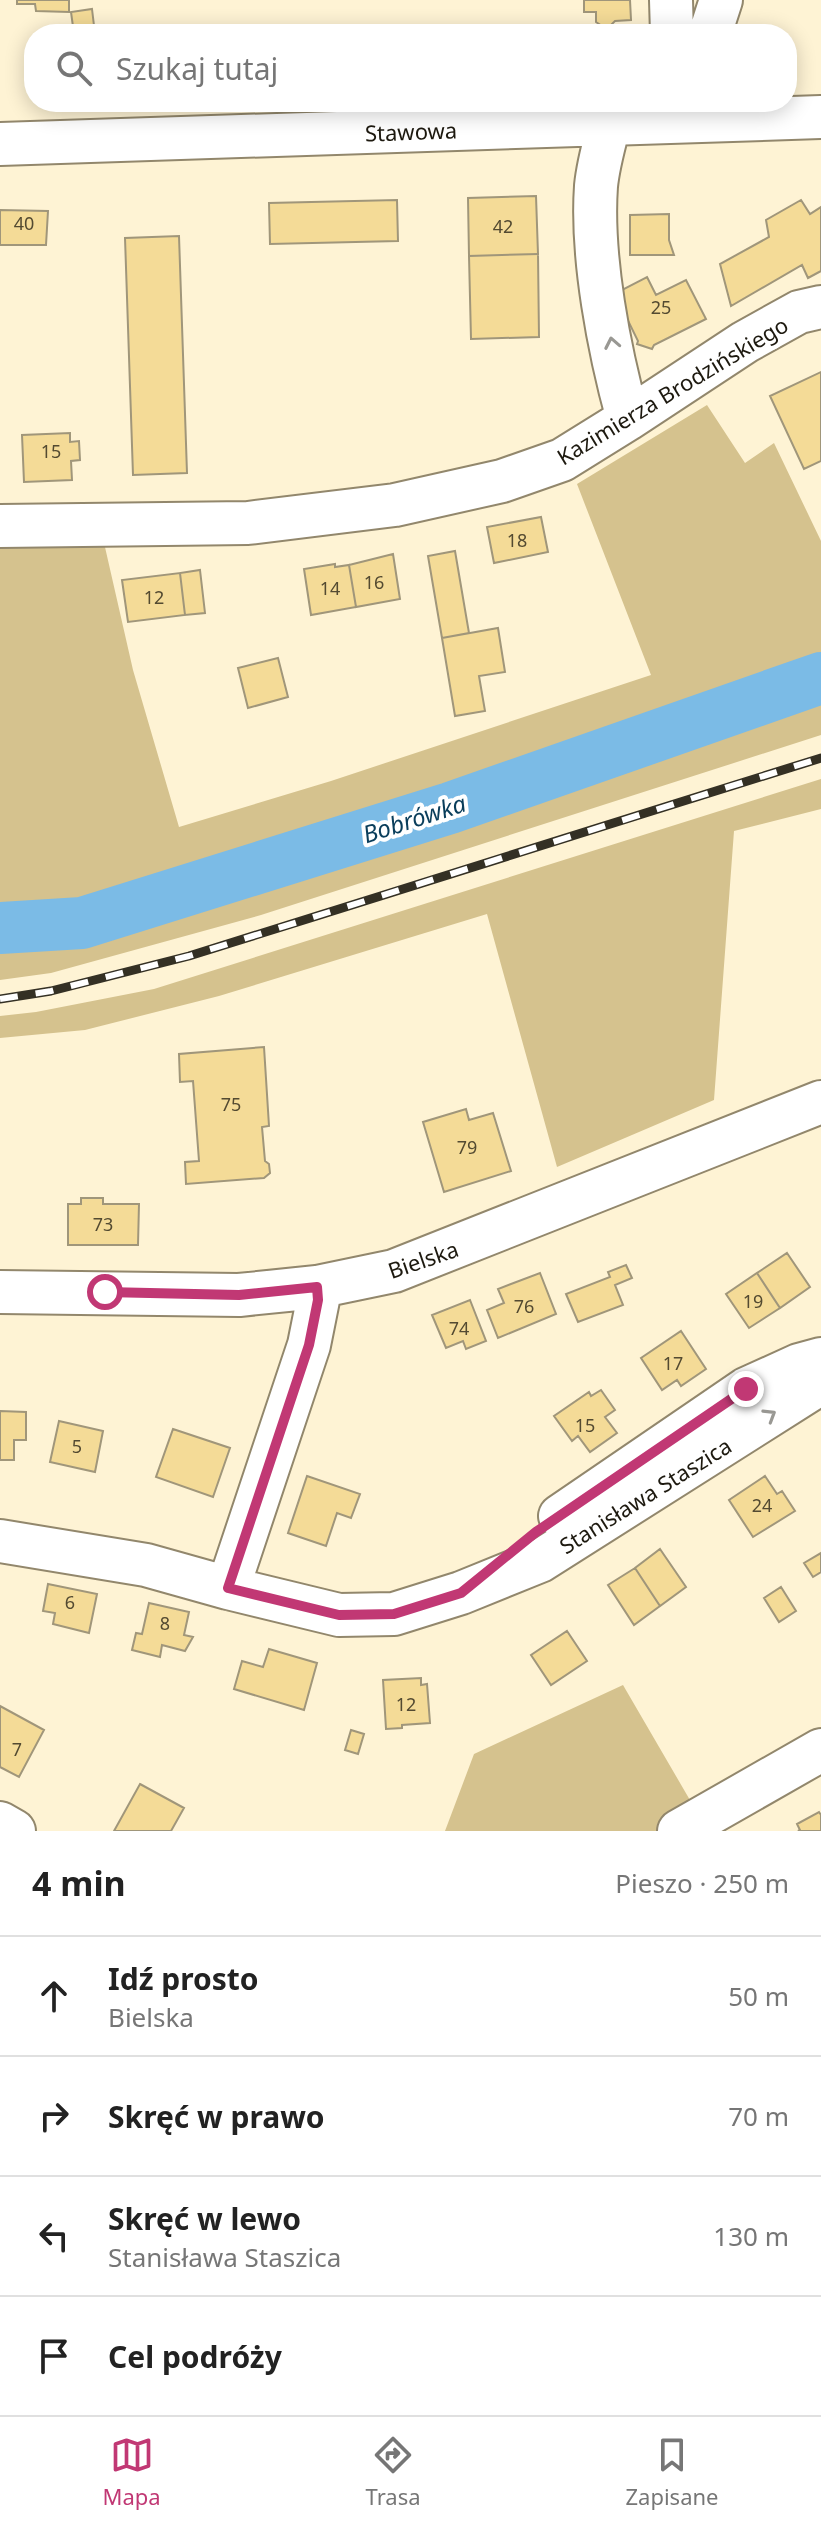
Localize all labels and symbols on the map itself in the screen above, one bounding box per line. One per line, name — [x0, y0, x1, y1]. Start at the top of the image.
street label: Stawowa — [364, 114, 458, 148]
house number: 40 — [14, 211, 34, 235]
house number: 42 — [493, 214, 513, 238]
house number: 25 — [651, 295, 671, 319]
street label: Kazimierza Brodzińskiego — [551, 309, 793, 471]
one-way arrow — [604, 337, 621, 350]
house number: 15 — [41, 439, 61, 463]
house number: 18 — [507, 528, 527, 552]
house number: 16 — [364, 570, 384, 594]
house number: 14 — [320, 576, 340, 600]
house number: 12 — [144, 585, 164, 609]
water label: Bobrówka — [358, 786, 470, 850]
house number: 75 — [221, 1092, 241, 1116]
house number: 79 — [457, 1135, 477, 1159]
house number: 73 — [93, 1212, 113, 1236]
street label: Bielska — [384, 1233, 462, 1285]
route start — [87, 1274, 123, 1310]
house number: 19 — [743, 1289, 763, 1313]
house number: 76 — [514, 1294, 534, 1318]
house number: 74 — [449, 1316, 469, 1340]
house number: 17 — [663, 1351, 683, 1375]
route end — [728, 1371, 764, 1407]
one-way arrow — [762, 1410, 776, 1425]
house number: 15 — [575, 1413, 595, 1437]
street label: Stanisława Staszica — [553, 1430, 737, 1560]
house number: 5 — [72, 1434, 82, 1458]
house number: 24 — [752, 1493, 772, 1517]
house number: 6 — [65, 1590, 75, 1614]
house number: 8 — [160, 1611, 170, 1635]
house number: 12 — [396, 1692, 416, 1716]
house number: 7 — [12, 1737, 22, 1761]

